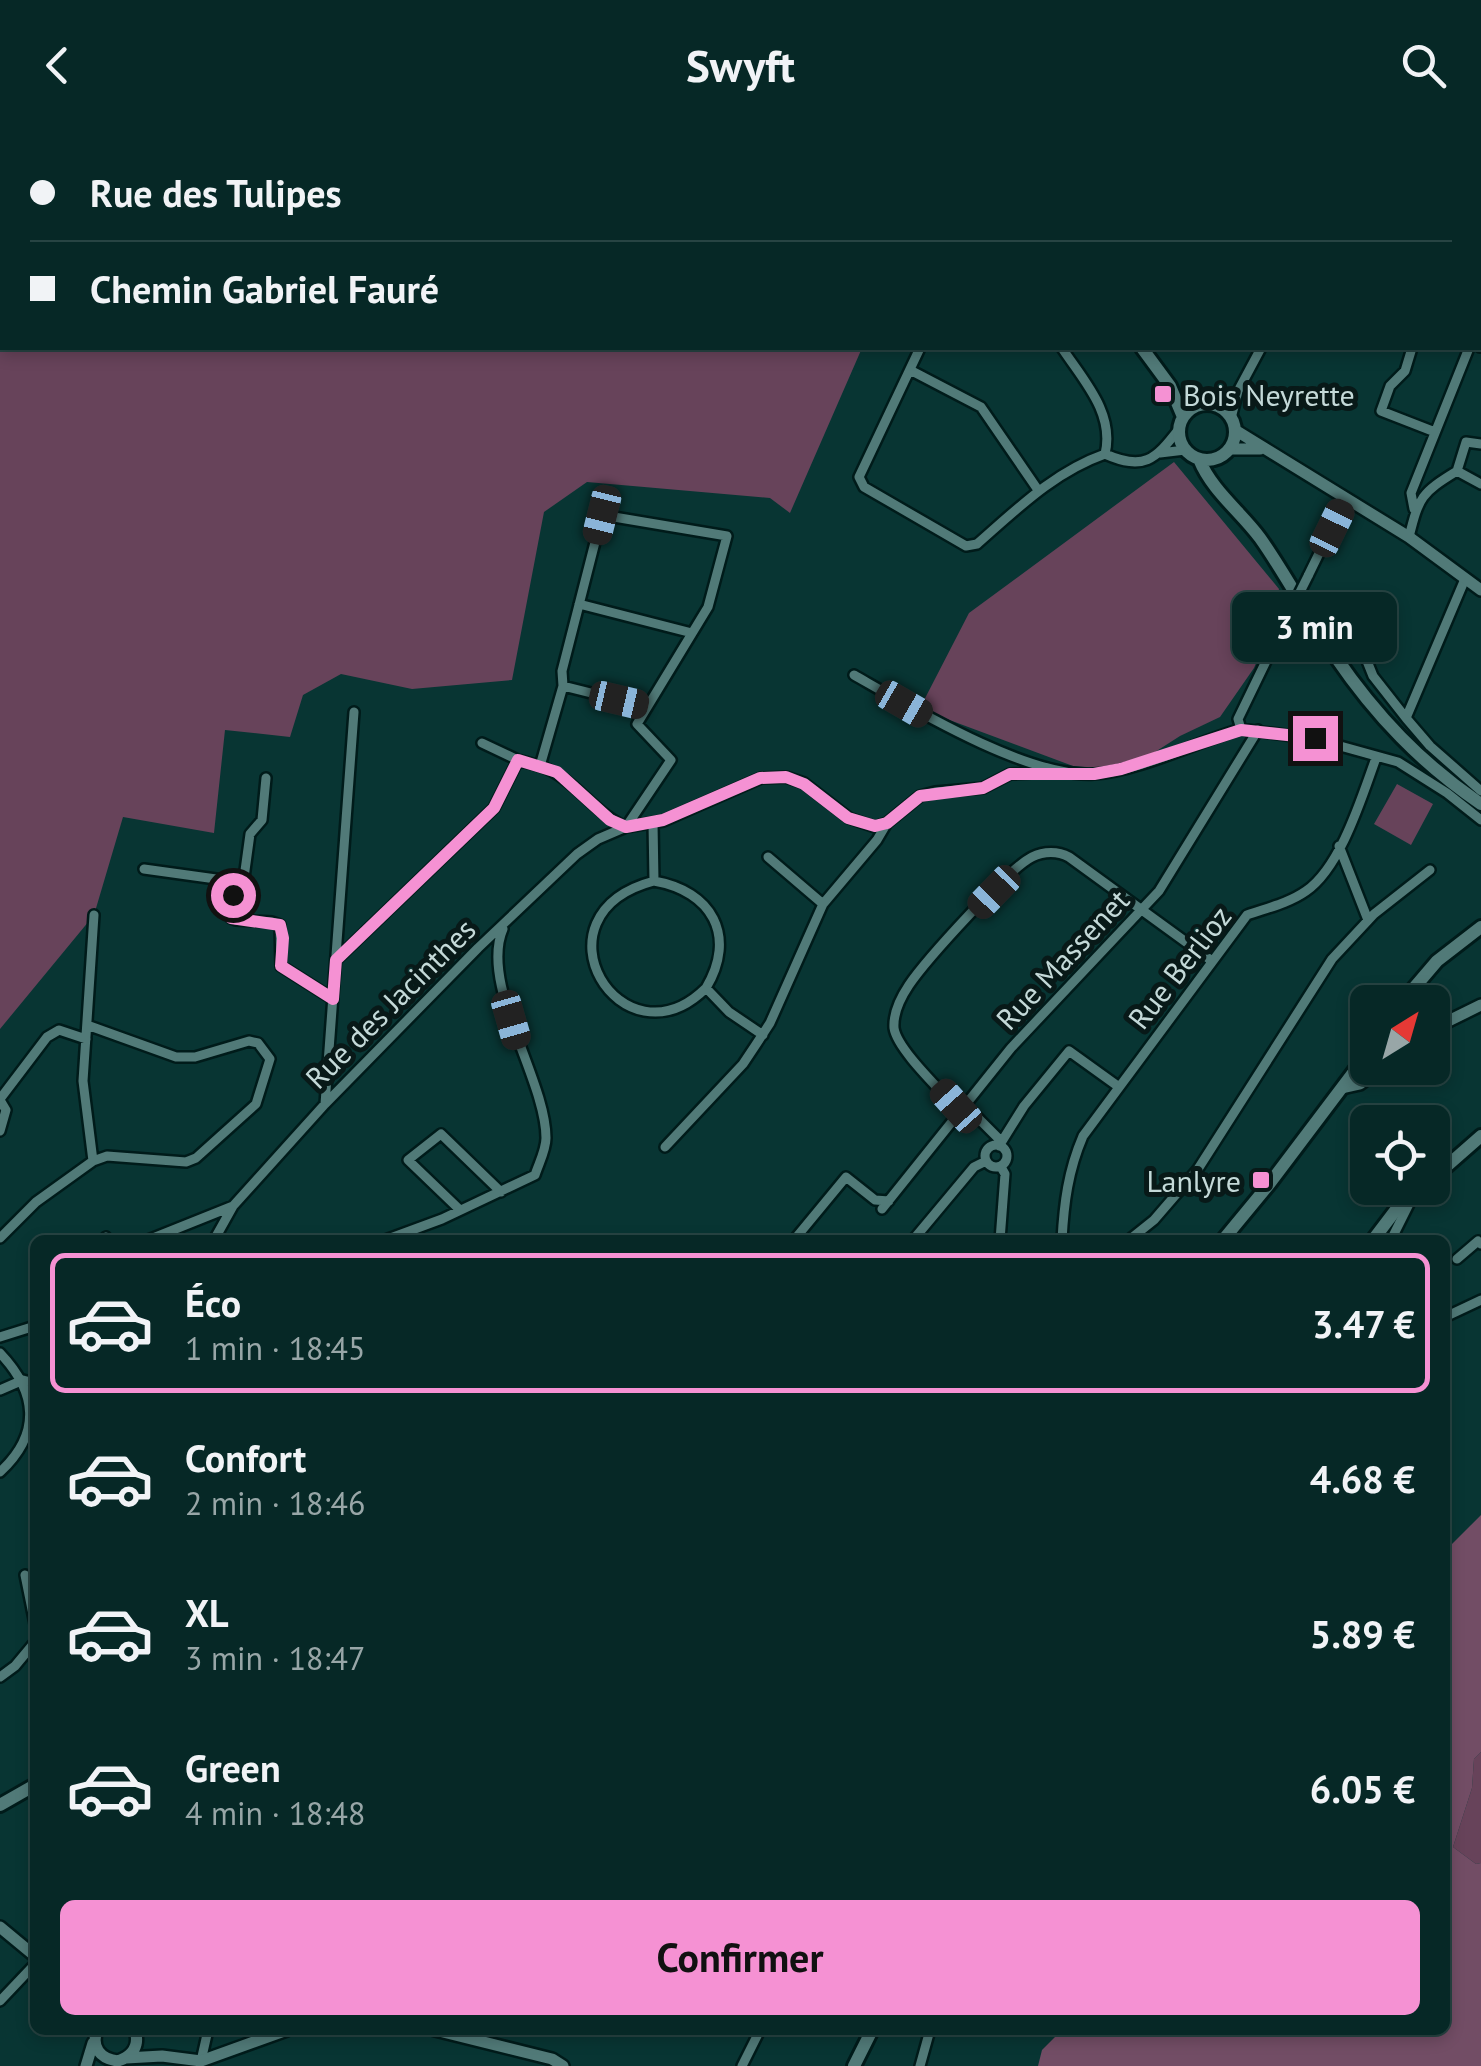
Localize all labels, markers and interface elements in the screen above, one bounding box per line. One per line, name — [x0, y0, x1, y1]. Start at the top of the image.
text: Swyft — [686, 36, 795, 94]
icon: back — [30, 38, 85, 93]
icon: search — [1396, 38, 1451, 93]
text: Rue des Tulipes — [90, 168, 342, 217]
text: Chemin Gabriel Fauré — [90, 264, 439, 313]
place label: Bois Neyrette — [1183, 375, 1355, 414]
marker: Bois Neyrette — [1152, 383, 1174, 405]
car — [580, 482, 624, 548]
car — [1305, 494, 1359, 562]
callout: 3 min — [1232, 593, 1398, 663]
text: 3 min — [1275, 606, 1354, 648]
car — [871, 676, 937, 732]
car — [586, 679, 652, 721]
route end — [1293, 716, 1338, 761]
car — [962, 860, 1026, 924]
route start — [211, 873, 256, 918]
street label: Rue Massenet — [987, 881, 1137, 1037]
street label: Rue Berlioz — [1119, 898, 1239, 1036]
street label: Rue des Jacinthes — [297, 910, 483, 1096]
north arrow — [1350, 985, 1450, 1085]
map controls — [1350, 985, 1450, 1205]
car — [488, 987, 534, 1053]
car — [925, 1074, 987, 1138]
button: locate — [1350, 1105, 1450, 1205]
place label: Lanlyre — [1147, 1161, 1241, 1200]
marker: Lanlyre — [1250, 1169, 1272, 1191]
icon: car — [65, 1278, 155, 1368]
text: Éco — [185, 1278, 241, 1327]
text: 3.47 € — [1312, 1299, 1415, 1348]
text: 1 min · 18:45 — [185, 1327, 365, 1369]
icon: car — [65, 1433, 155, 1523]
text: Confort — [185, 1433, 306, 1482]
text: 4.68 € — [1310, 1454, 1415, 1503]
text: 2 min · 18:46 — [185, 1482, 365, 1524]
icon: car — [65, 1588, 155, 1678]
text: XL — [185, 1588, 229, 1637]
text: 5.89 € — [1310, 1609, 1415, 1658]
text: 3 min · 18:47 — [185, 1637, 365, 1679]
icon: car — [65, 1743, 155, 1833]
text: Green — [185, 1743, 281, 1792]
text: 6.05 € — [1310, 1764, 1415, 1813]
text: 4 min · 18:48 — [185, 1792, 365, 1834]
button: Confirmer — [60, 1900, 1420, 2015]

